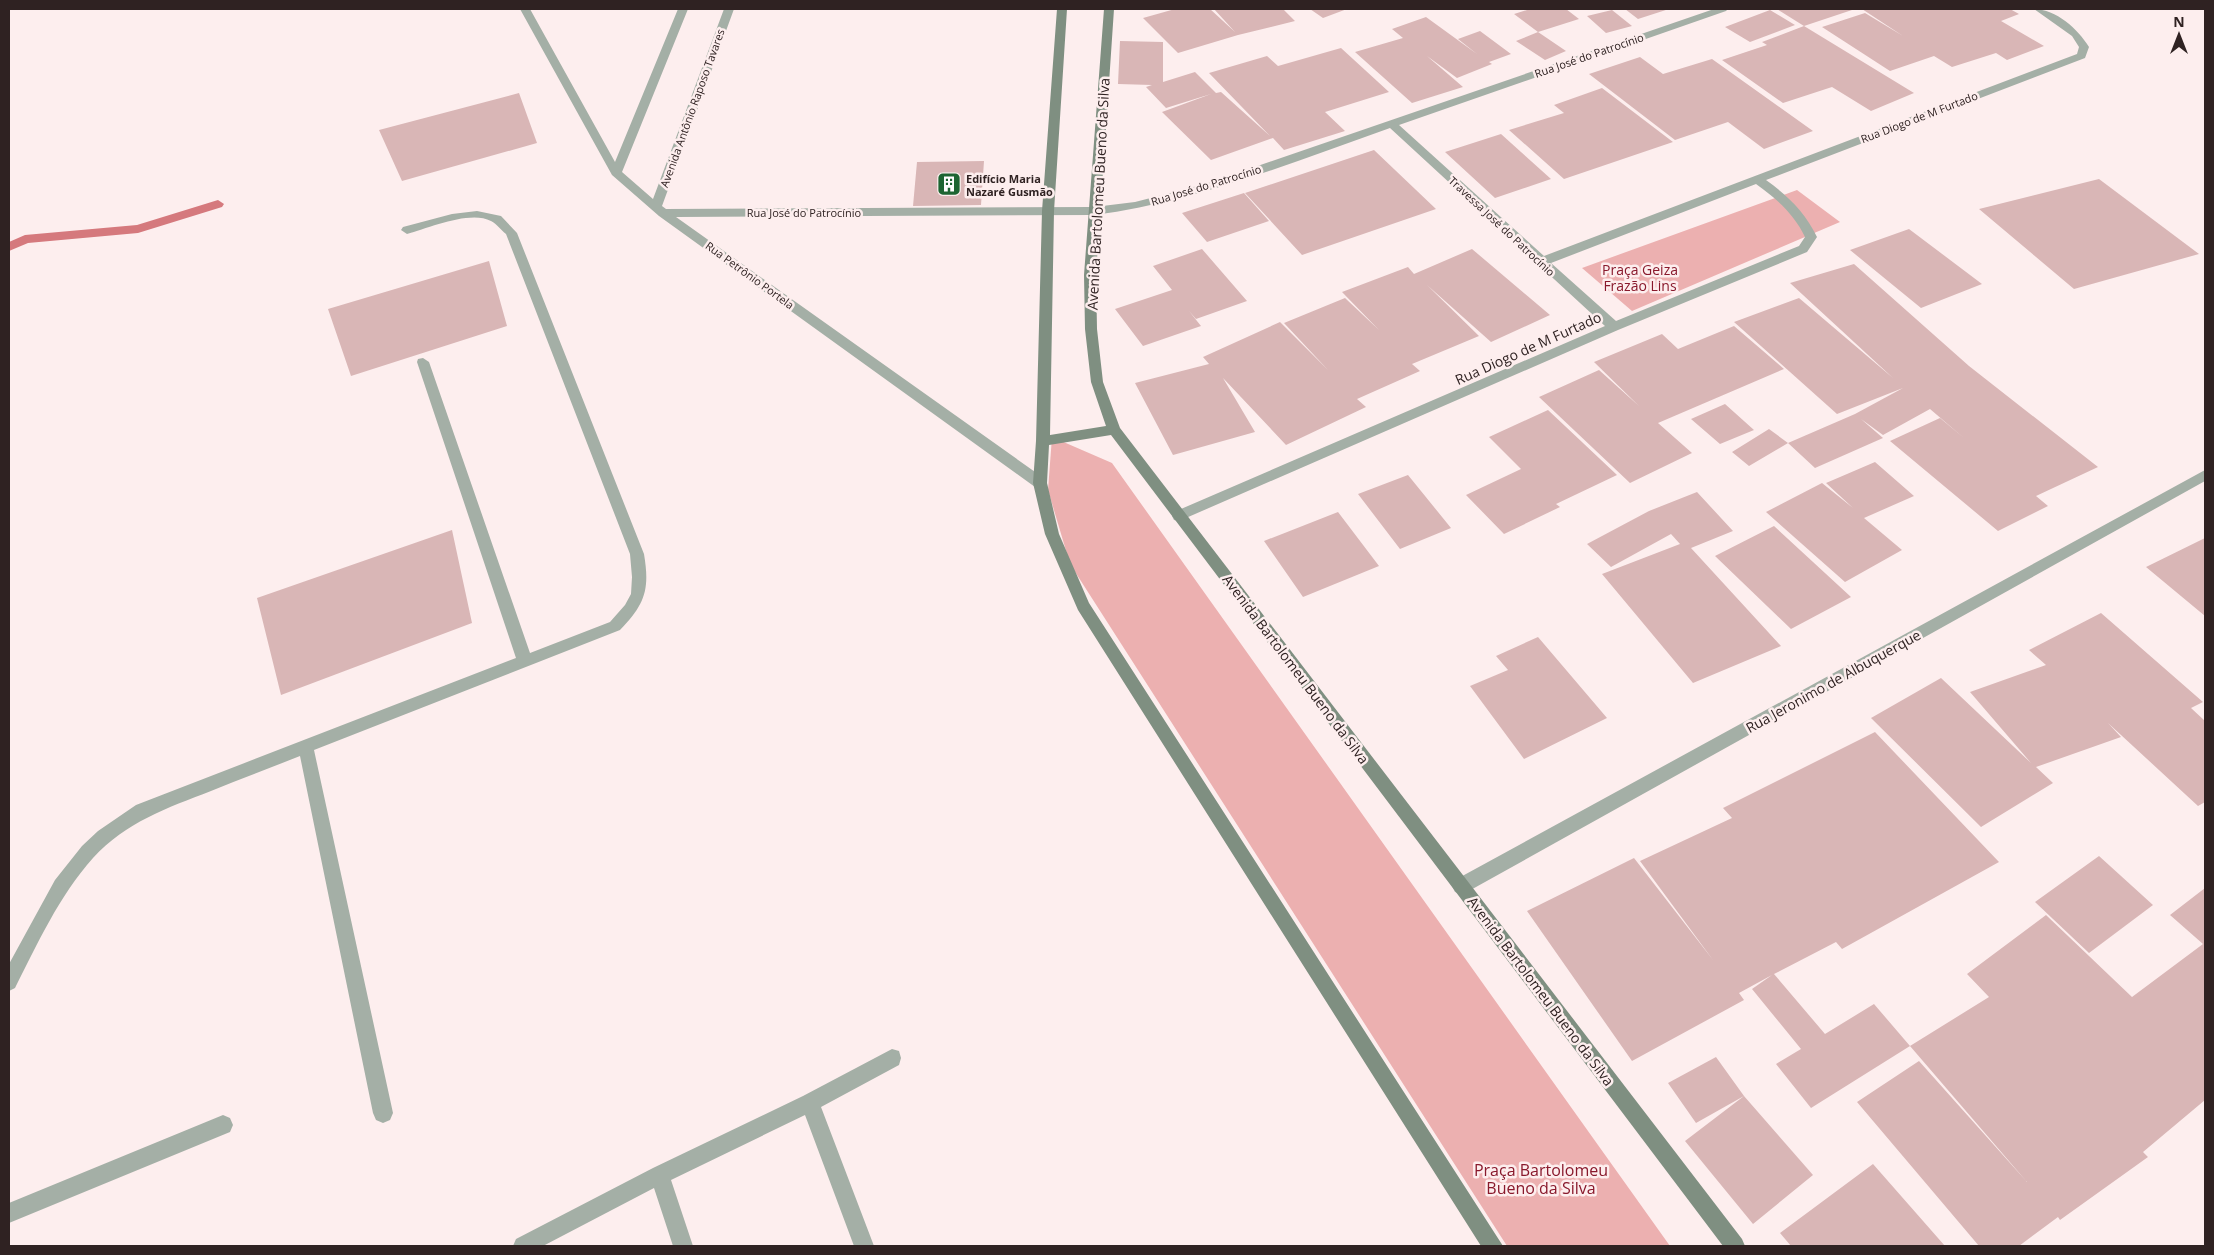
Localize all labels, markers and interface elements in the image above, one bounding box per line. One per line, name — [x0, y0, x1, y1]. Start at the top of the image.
north arrow — [2154, 10, 2204, 60]
text: N — [2173, 12, 2185, 31]
street label: Avenida Antônio Raposo Tavares — [656, 27, 728, 189]
street label: Rua José do Patrocínio — [1532, 29, 1646, 81]
street label: Avenida Bartolomeu Bueno da Silva — [1082, 77, 1114, 311]
street label: Rua Diogo de M Furtado — [1858, 88, 1980, 146]
street label: Rua José do Patrocínio — [1149, 161, 1263, 209]
building icon: Edifício Maria Nazaré Gusmão — [936, 171, 962, 197]
place label: Edifício Maria Nazaré Gusmão — [966, 171, 1053, 199]
street label: Travessa José do Patrocínio — [1446, 173, 1559, 279]
street label: Rua José do Patrocínio — [747, 205, 862, 220]
street label: Rua Petrônio Portela — [703, 238, 797, 312]
park label: Praça Geiza Frazão Lins — [1602, 260, 1678, 295]
street label: Rua Diogo de M Furtado — [1452, 307, 1604, 389]
street label: Avenida Bartolomeu Bueno da Silva — [1218, 570, 1374, 768]
street label: Rua Jeronimo de Albuquerque — [1742, 625, 1924, 737]
street label: Avenida Bartolomeu Bueno da Silva — [1463, 892, 1619, 1090]
park label: Praça Bartolomeu Bueno da Silva — [1474, 1159, 1608, 1199]

